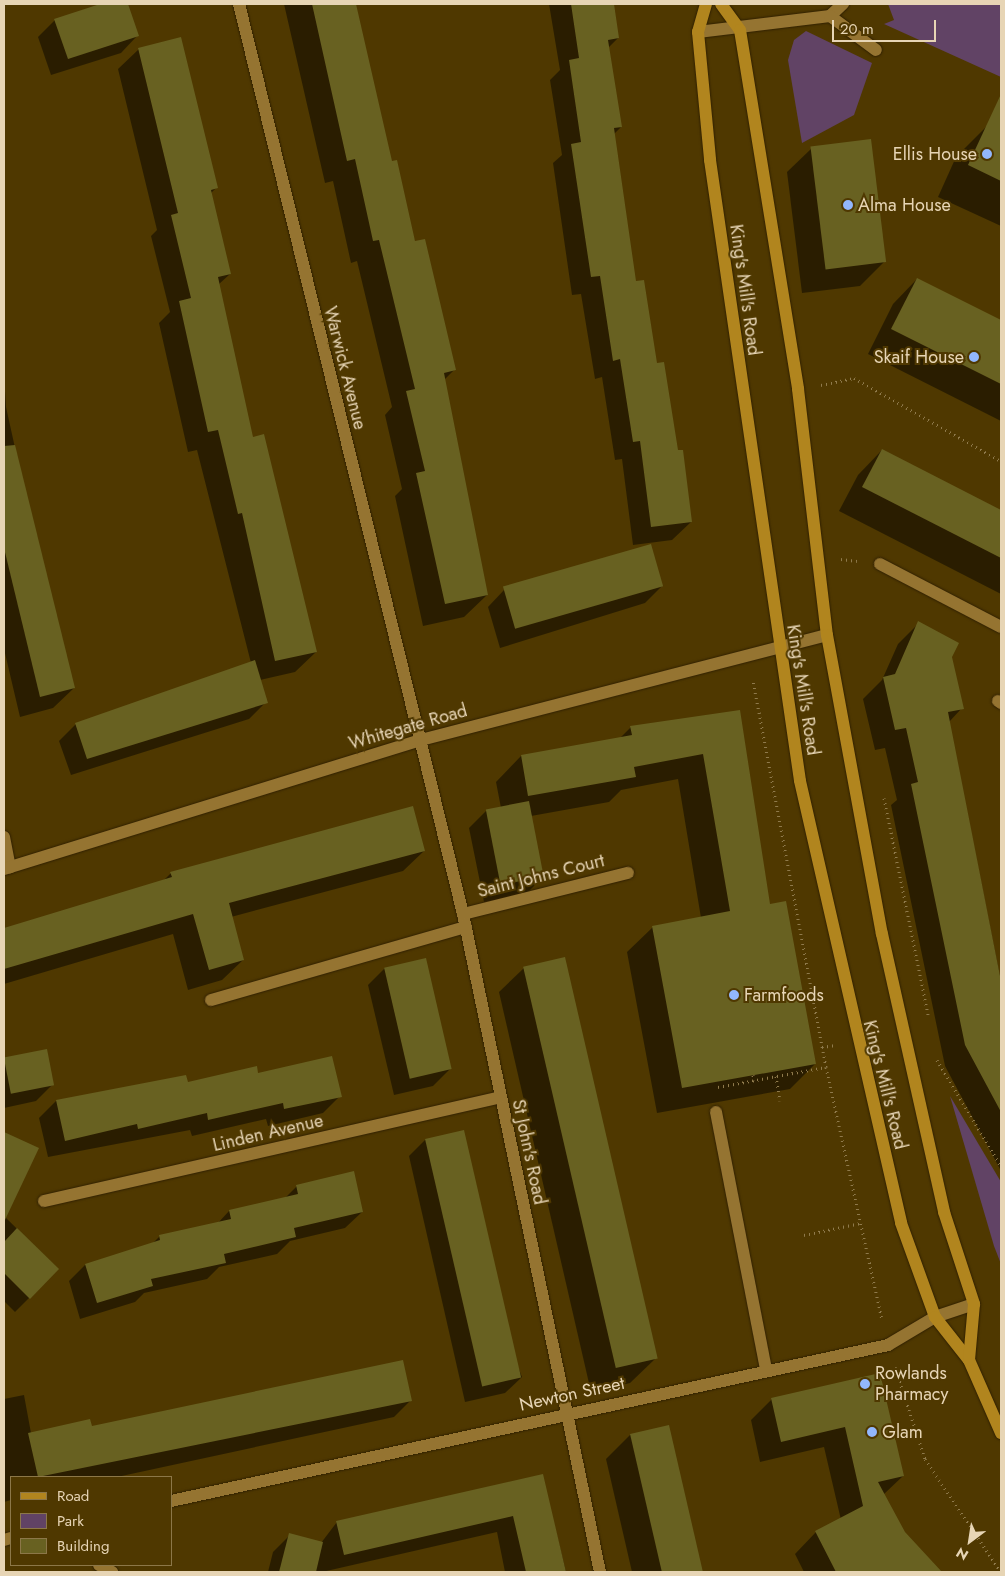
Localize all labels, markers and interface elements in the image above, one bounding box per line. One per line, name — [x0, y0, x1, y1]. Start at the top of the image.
scale bar — [835, 10, 939, 42]
text: 20 m — [840, 18, 874, 40]
place label: Ellis House — [893, 143, 977, 165]
marker: Ellis House — [981, 148, 993, 160]
place label: Alma House — [858, 194, 951, 216]
marker: Alma House — [842, 199, 854, 211]
street label: King's Mill's Road — [725, 223, 765, 357]
street label: Warwick Avenue — [319, 304, 371, 432]
place label: Skaif House — [874, 346, 964, 368]
marker: Skaif House — [968, 351, 980, 363]
street label: King's Mill's Road — [782, 623, 824, 757]
street label: Whitegate Road — [346, 700, 470, 754]
street label: Saint Johns Court — [475, 850, 607, 902]
place label: Farmfoods — [744, 984, 824, 1006]
marker: Farmfoods — [728, 989, 740, 1001]
street label: King's Mill's Road — [859, 1018, 911, 1152]
street label: St John's Road — [507, 1097, 551, 1207]
street label: Linden Avenue — [211, 1110, 325, 1156]
place label: Rowlands Pharmacy — [875, 1363, 948, 1406]
street label: Newton Street — [517, 1372, 627, 1416]
marker: Rowlands Pharmacy — [859, 1378, 871, 1390]
place label: Glam — [882, 1421, 923, 1443]
marker: Glam — [866, 1426, 878, 1438]
legend — [10, 1476, 172, 1566]
text: Road — [57, 1485, 89, 1507]
text: Park — [57, 1510, 84, 1532]
north arrow — [945, 1516, 995, 1566]
text: Building — [57, 1535, 109, 1557]
text: N — [952, 1542, 972, 1565]

